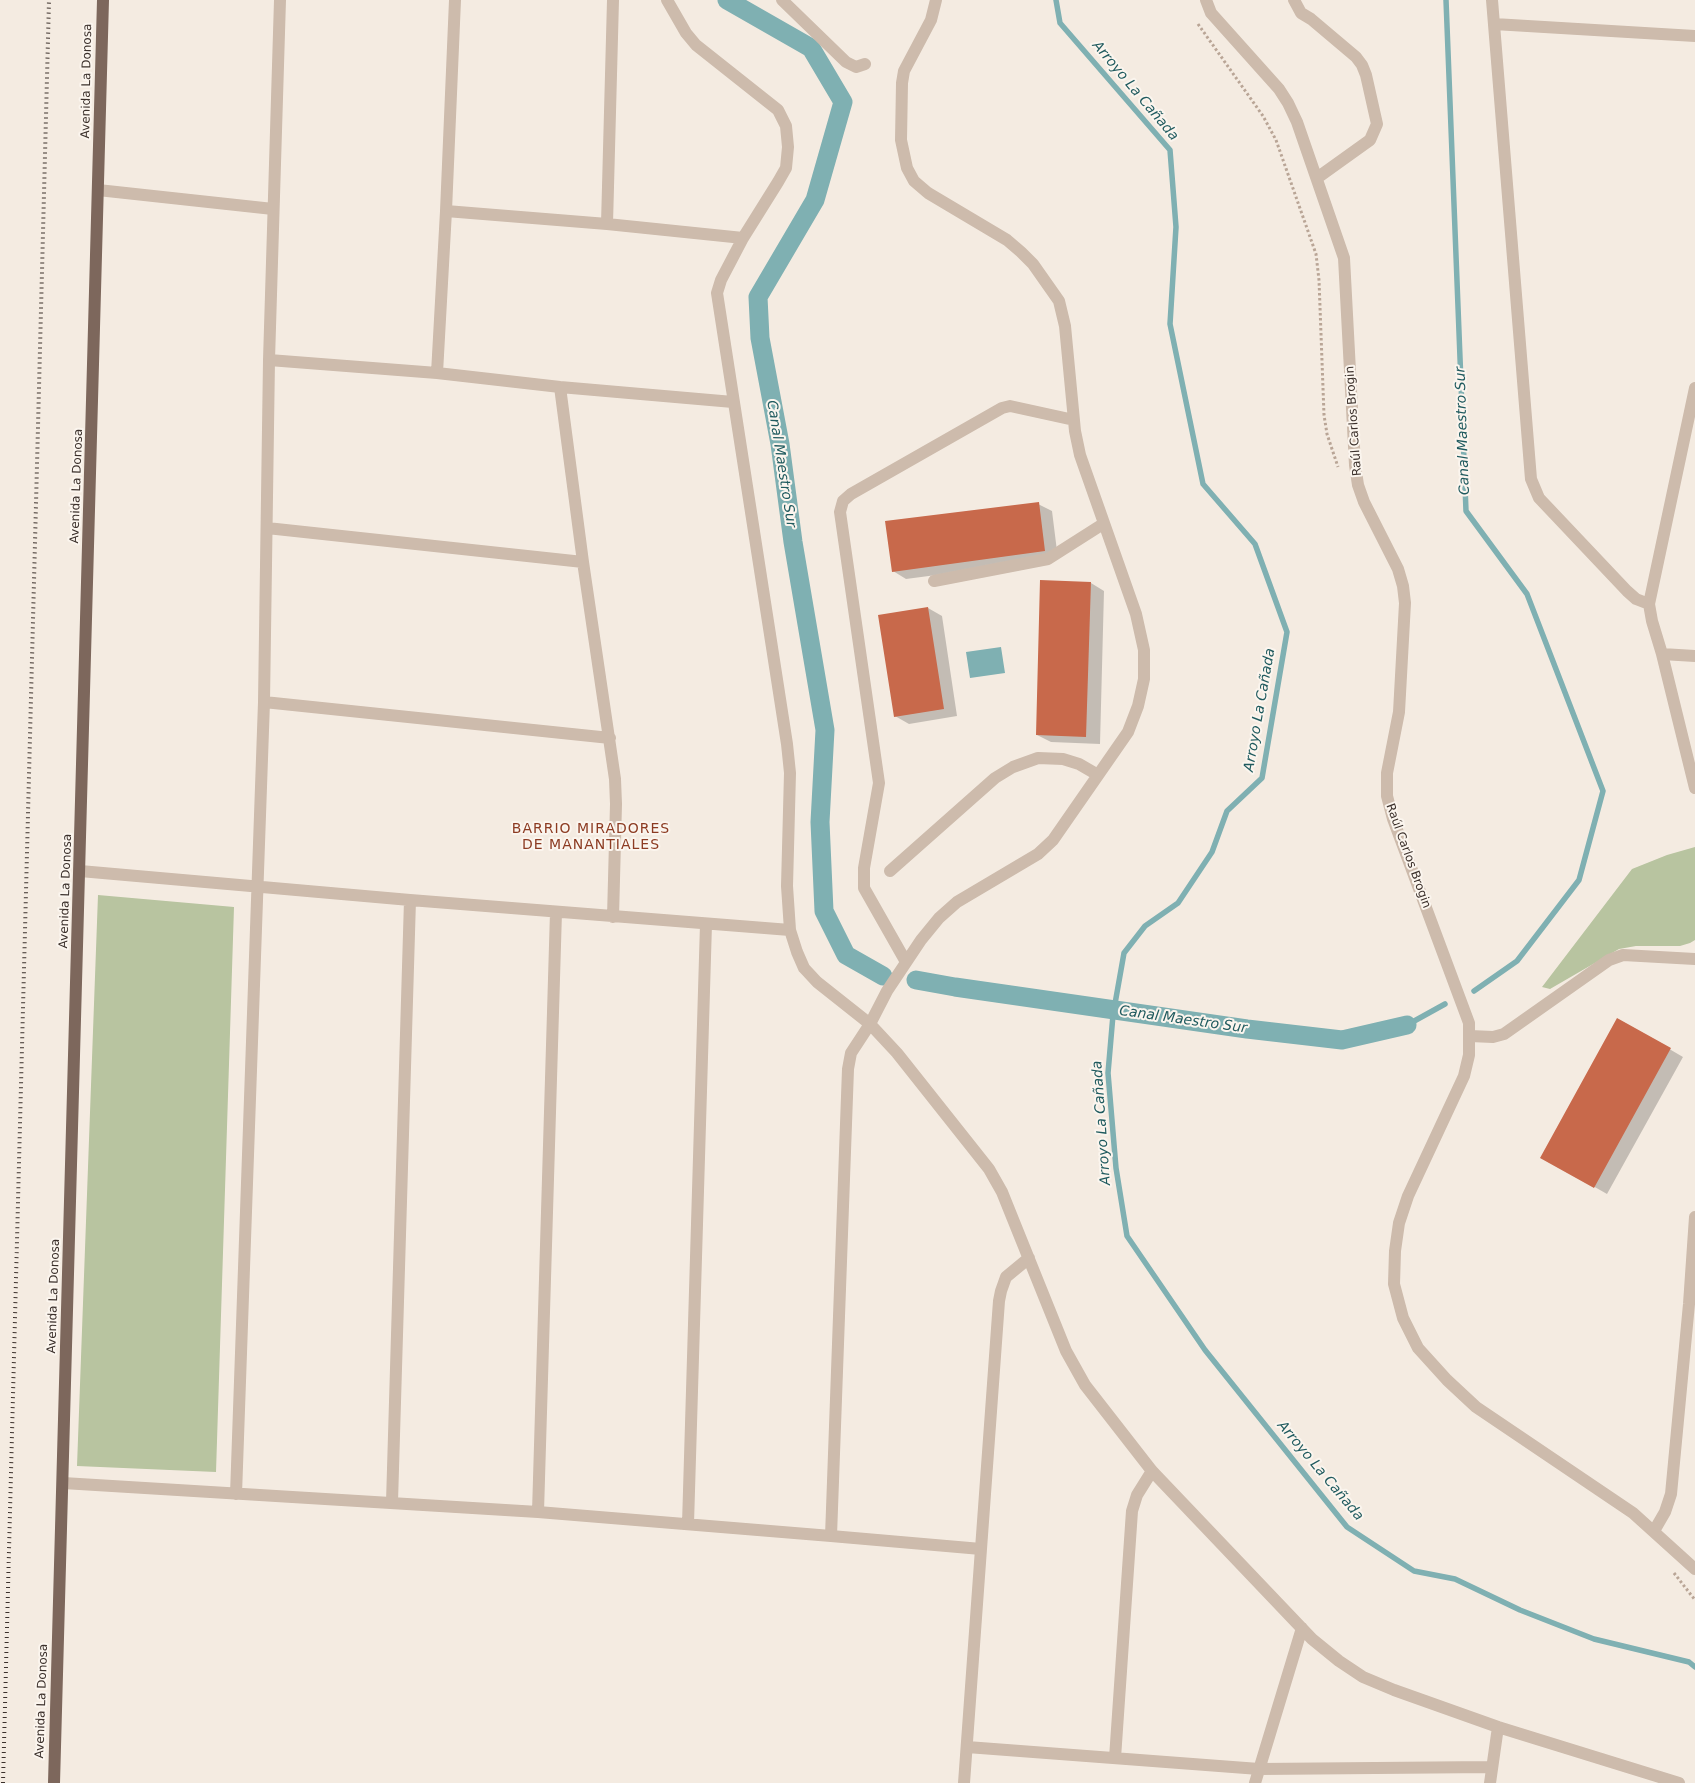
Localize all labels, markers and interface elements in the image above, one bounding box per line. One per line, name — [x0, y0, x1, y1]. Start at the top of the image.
street label: Avenida La Donosa — [79, 24, 95, 138]
water label: Arroyo La Cañada — [1088, 38, 1182, 144]
street label: Raúl Carlos Brogin — [1343, 365, 1365, 477]
water label: Canal Maestro Sur — [1452, 367, 1474, 495]
water label: Canal Maestro Sur — [763, 399, 799, 529]
street label: Avenida La Donosa — [68, 428, 86, 544]
water label: Arroyo La Cañada — [1241, 647, 1279, 773]
street label: Raúl Carlos Brogin — [1382, 802, 1434, 910]
district label: BARRIO MIRADORES DE MANANTIALES — [510, 821, 672, 854]
street label: Avenida La Donosa — [57, 833, 75, 949]
water label: Canal Maestro Sur — [1118, 1003, 1248, 1037]
water label: Arroyo La Cañada — [1089, 1060, 1115, 1186]
street label: Avenida La Donosa — [45, 1238, 63, 1354]
water label: Arroyo La Cañada — [1273, 1418, 1367, 1524]
street label: Avenida La Donosa — [33, 1643, 51, 1759]

